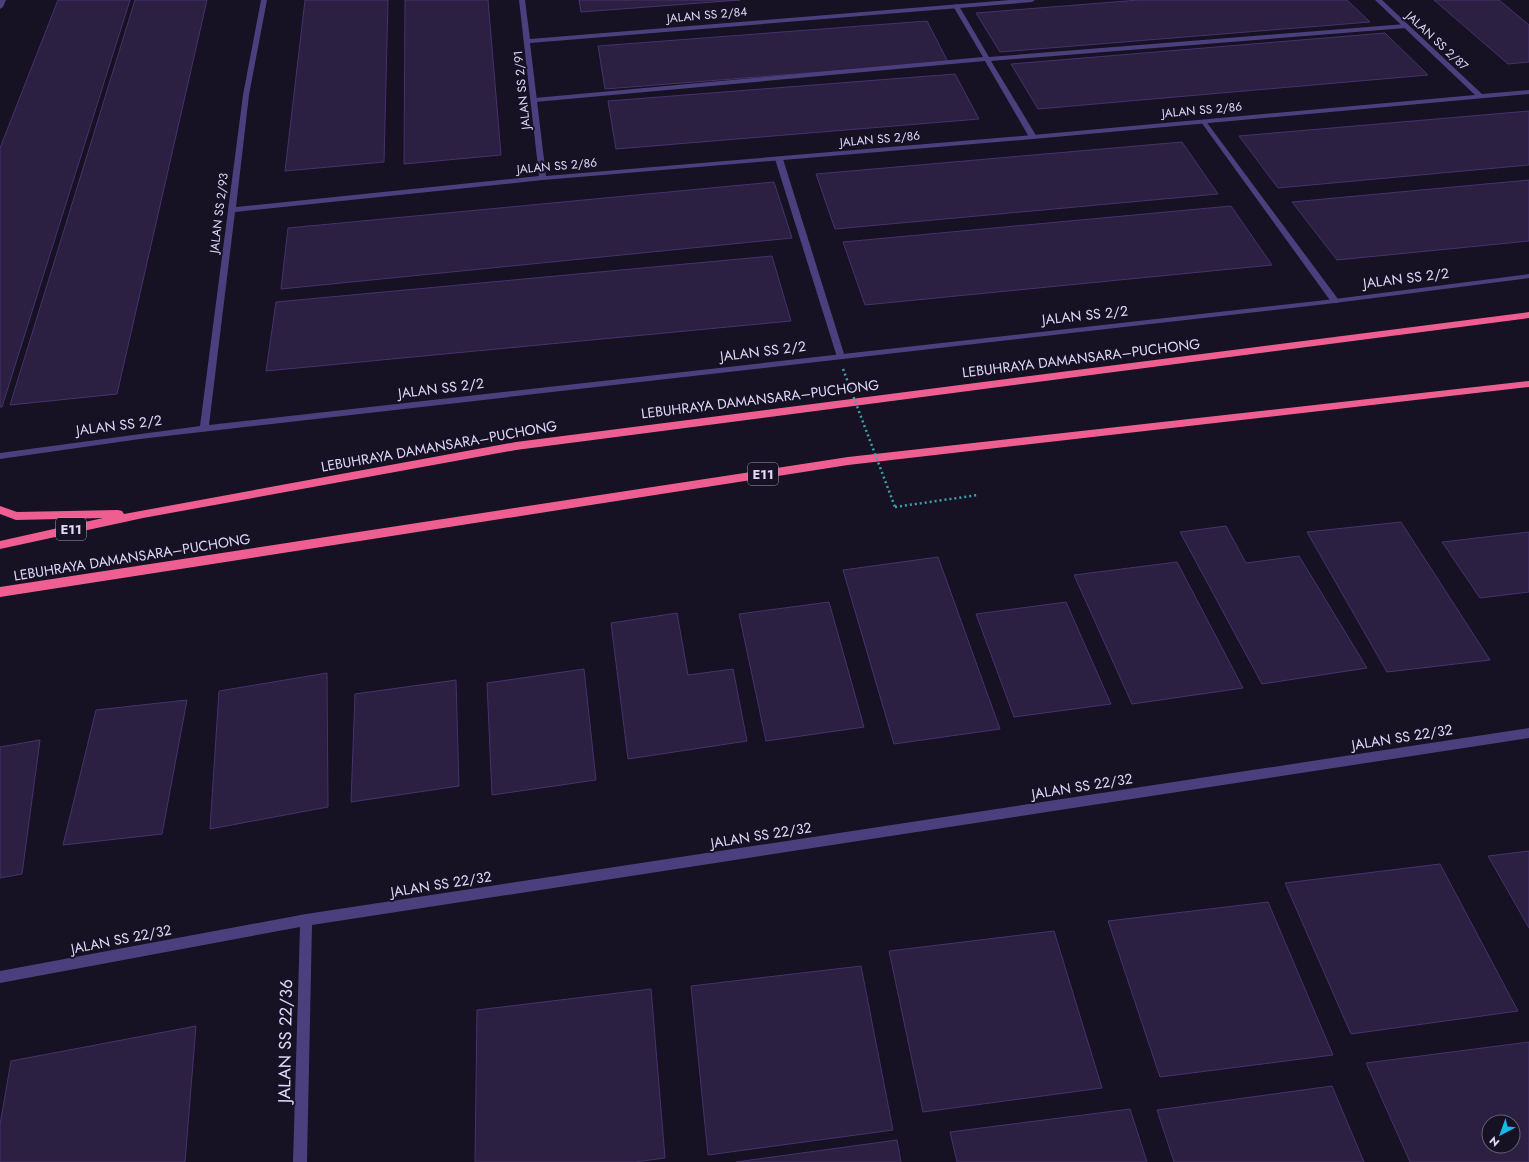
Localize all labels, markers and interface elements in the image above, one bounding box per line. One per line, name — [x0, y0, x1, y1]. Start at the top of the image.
street label: JALAN SS 2/84 — [664, 3, 748, 28]
street label: JALAN SS 2/87 — [1400, 6, 1473, 75]
street label: JALAN SS 2/91 — [509, 50, 535, 132]
street label: JALAN SS 2/86 — [1159, 98, 1243, 123]
street label: JALAN SS 2/86 — [837, 127, 921, 152]
street label: JALAN SS 2/86 — [514, 154, 598, 179]
street label: JALAN SS 2/93 — [205, 171, 233, 256]
street label: JALAN SS 2/2 — [1360, 263, 1450, 293]
street label: JALAN SS 2/2 — [1039, 301, 1129, 330]
street label: LEBUHRAYA DAMANSARA–PUCHONG — [961, 333, 1201, 383]
street label: JALAN SS 2/2 — [717, 336, 807, 366]
street label: JALAN SS 2/2 — [395, 373, 485, 403]
street label: LEBUHRAYA DAMANSARA–PUCHONG — [640, 374, 880, 424]
street label: JALAN SS 2/2 — [73, 410, 163, 440]
street label: LEBUHRAYA DAMANSARA–PUCHONG — [319, 415, 559, 477]
road number: E11 — [748, 463, 778, 485]
road number: E11 — [56, 518, 86, 540]
street label: LEBUHRAYA DAMANSARA–PUCHONG — [12, 528, 252, 586]
street label: JALAN SS 22/32 — [1348, 719, 1454, 755]
street label: JALAN SS 22/32 — [1028, 768, 1134, 804]
street label: JALAN SS 22/32 — [707, 817, 813, 853]
street label: JALAN SS 22/32 — [387, 866, 493, 902]
street label: JALAN SS 22/32 — [67, 919, 173, 959]
street label: JALAN SS 22/36 — [272, 979, 298, 1105]
north arrow — [1481, 1114, 1521, 1154]
text: N — [1486, 1133, 1503, 1150]

